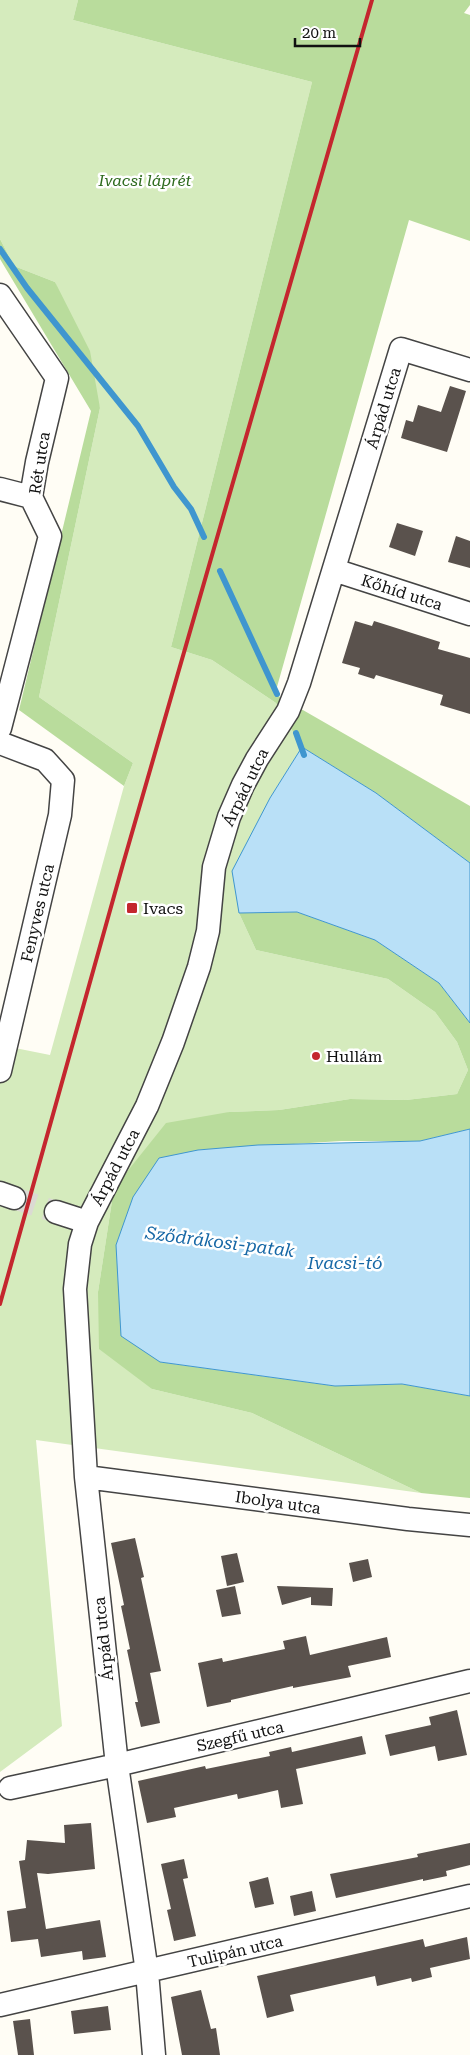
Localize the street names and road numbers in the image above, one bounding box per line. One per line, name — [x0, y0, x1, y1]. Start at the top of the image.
street label: Árpád utca — [362, 365, 405, 451]
street label: Rét utca — [25, 430, 54, 496]
street label: Kőhíd utca — [359, 570, 445, 615]
street label: Árpád utca — [218, 745, 273, 829]
street label: Fenyves utca — [17, 862, 58, 964]
street label: Árpád utca — [87, 1125, 144, 1209]
street label: Ibolya utca — [234, 1487, 322, 1518]
street label: Árpád utca — [90, 1596, 117, 1682]
street label: Szegfű utca — [195, 1717, 286, 1756]
street label: Tulipán utca — [186, 1931, 285, 1972]

